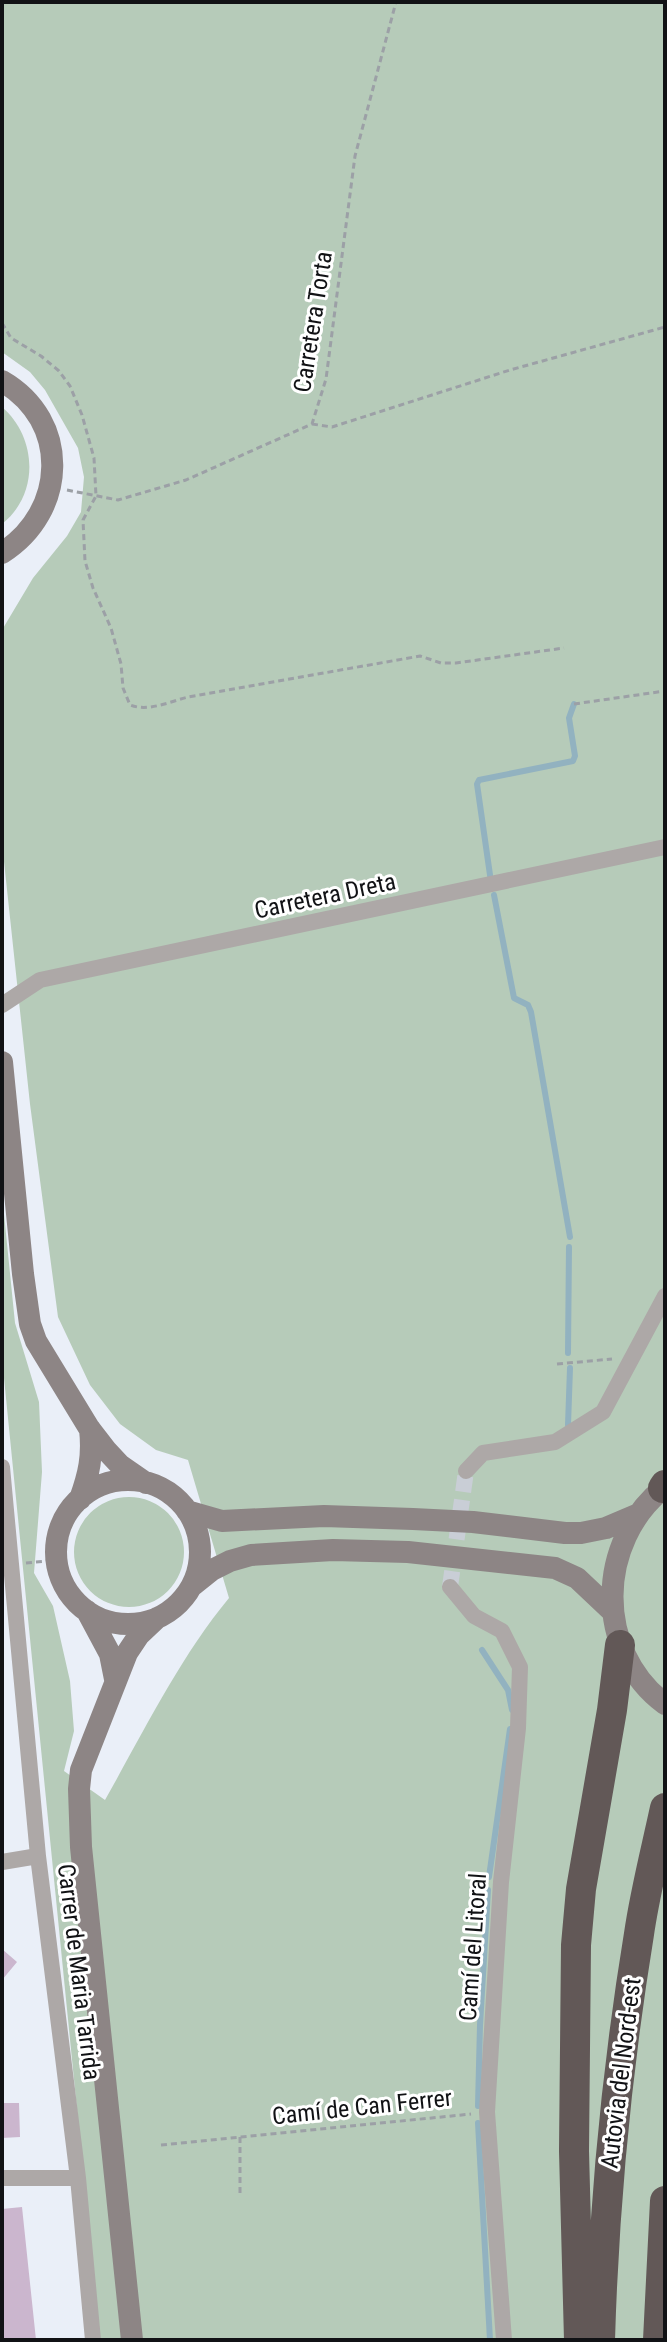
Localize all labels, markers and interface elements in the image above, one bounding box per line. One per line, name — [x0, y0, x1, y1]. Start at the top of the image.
street label: Carretera Torta — [288, 250, 338, 394]
street label: Carretera Dreta — [252, 867, 398, 925]
street label: Carrer de Maria Tarrida — [52, 1862, 106, 2082]
street label: Camí del Litoral — [454, 1872, 492, 2022]
street label: Autovia del Nord-est — [595, 1976, 647, 2170]
street label: Camí de Can Ferrer — [271, 2084, 453, 2130]

